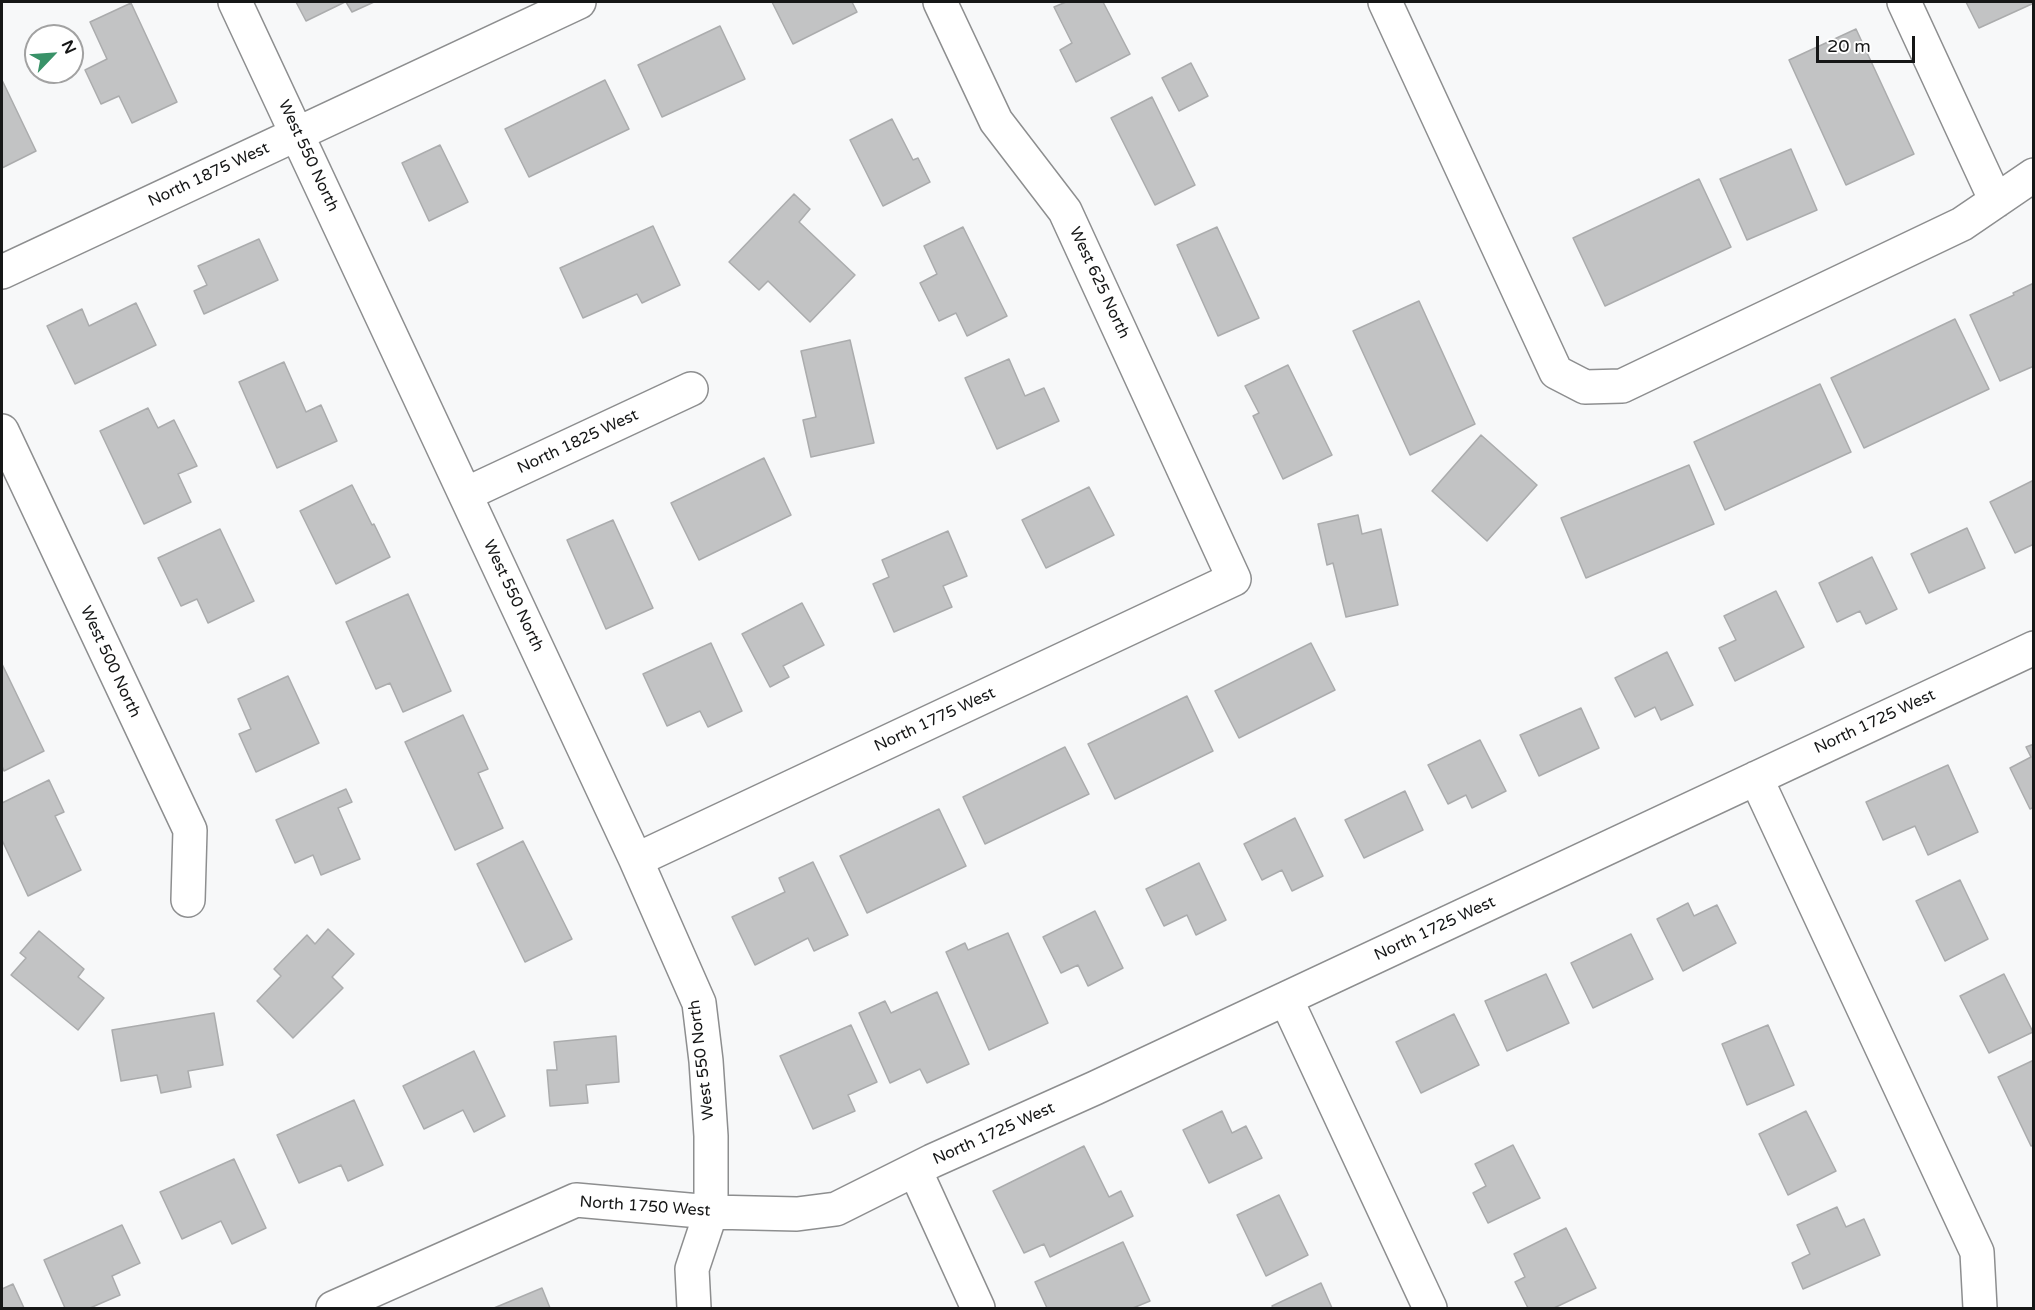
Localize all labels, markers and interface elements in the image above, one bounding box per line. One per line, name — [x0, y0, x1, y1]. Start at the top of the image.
north arrow — [24, 24, 84, 84]
scale bar — [1819, 24, 1918, 62]
text: 20 m — [1827, 35, 1871, 57]
text: N — [57, 37, 80, 57]
street label: West 550 North — [274, 97, 342, 215]
street label: North 1875 West — [146, 139, 272, 211]
street label: West 625 North — [1065, 224, 1133, 342]
street label: North 1825 West — [515, 406, 641, 478]
street label: West 550 North — [479, 537, 547, 655]
street label: West 500 North — [76, 603, 144, 721]
street label: North 1775 West — [872, 684, 998, 756]
street label: North 1725 West — [1812, 686, 1938, 758]
street label: North 1725 West — [1372, 893, 1498, 965]
street label: West 550 North — [685, 999, 719, 1121]
street label: North 1725 West — [930, 1099, 1058, 1169]
street label: North 1750 West — [579, 1193, 711, 1221]

